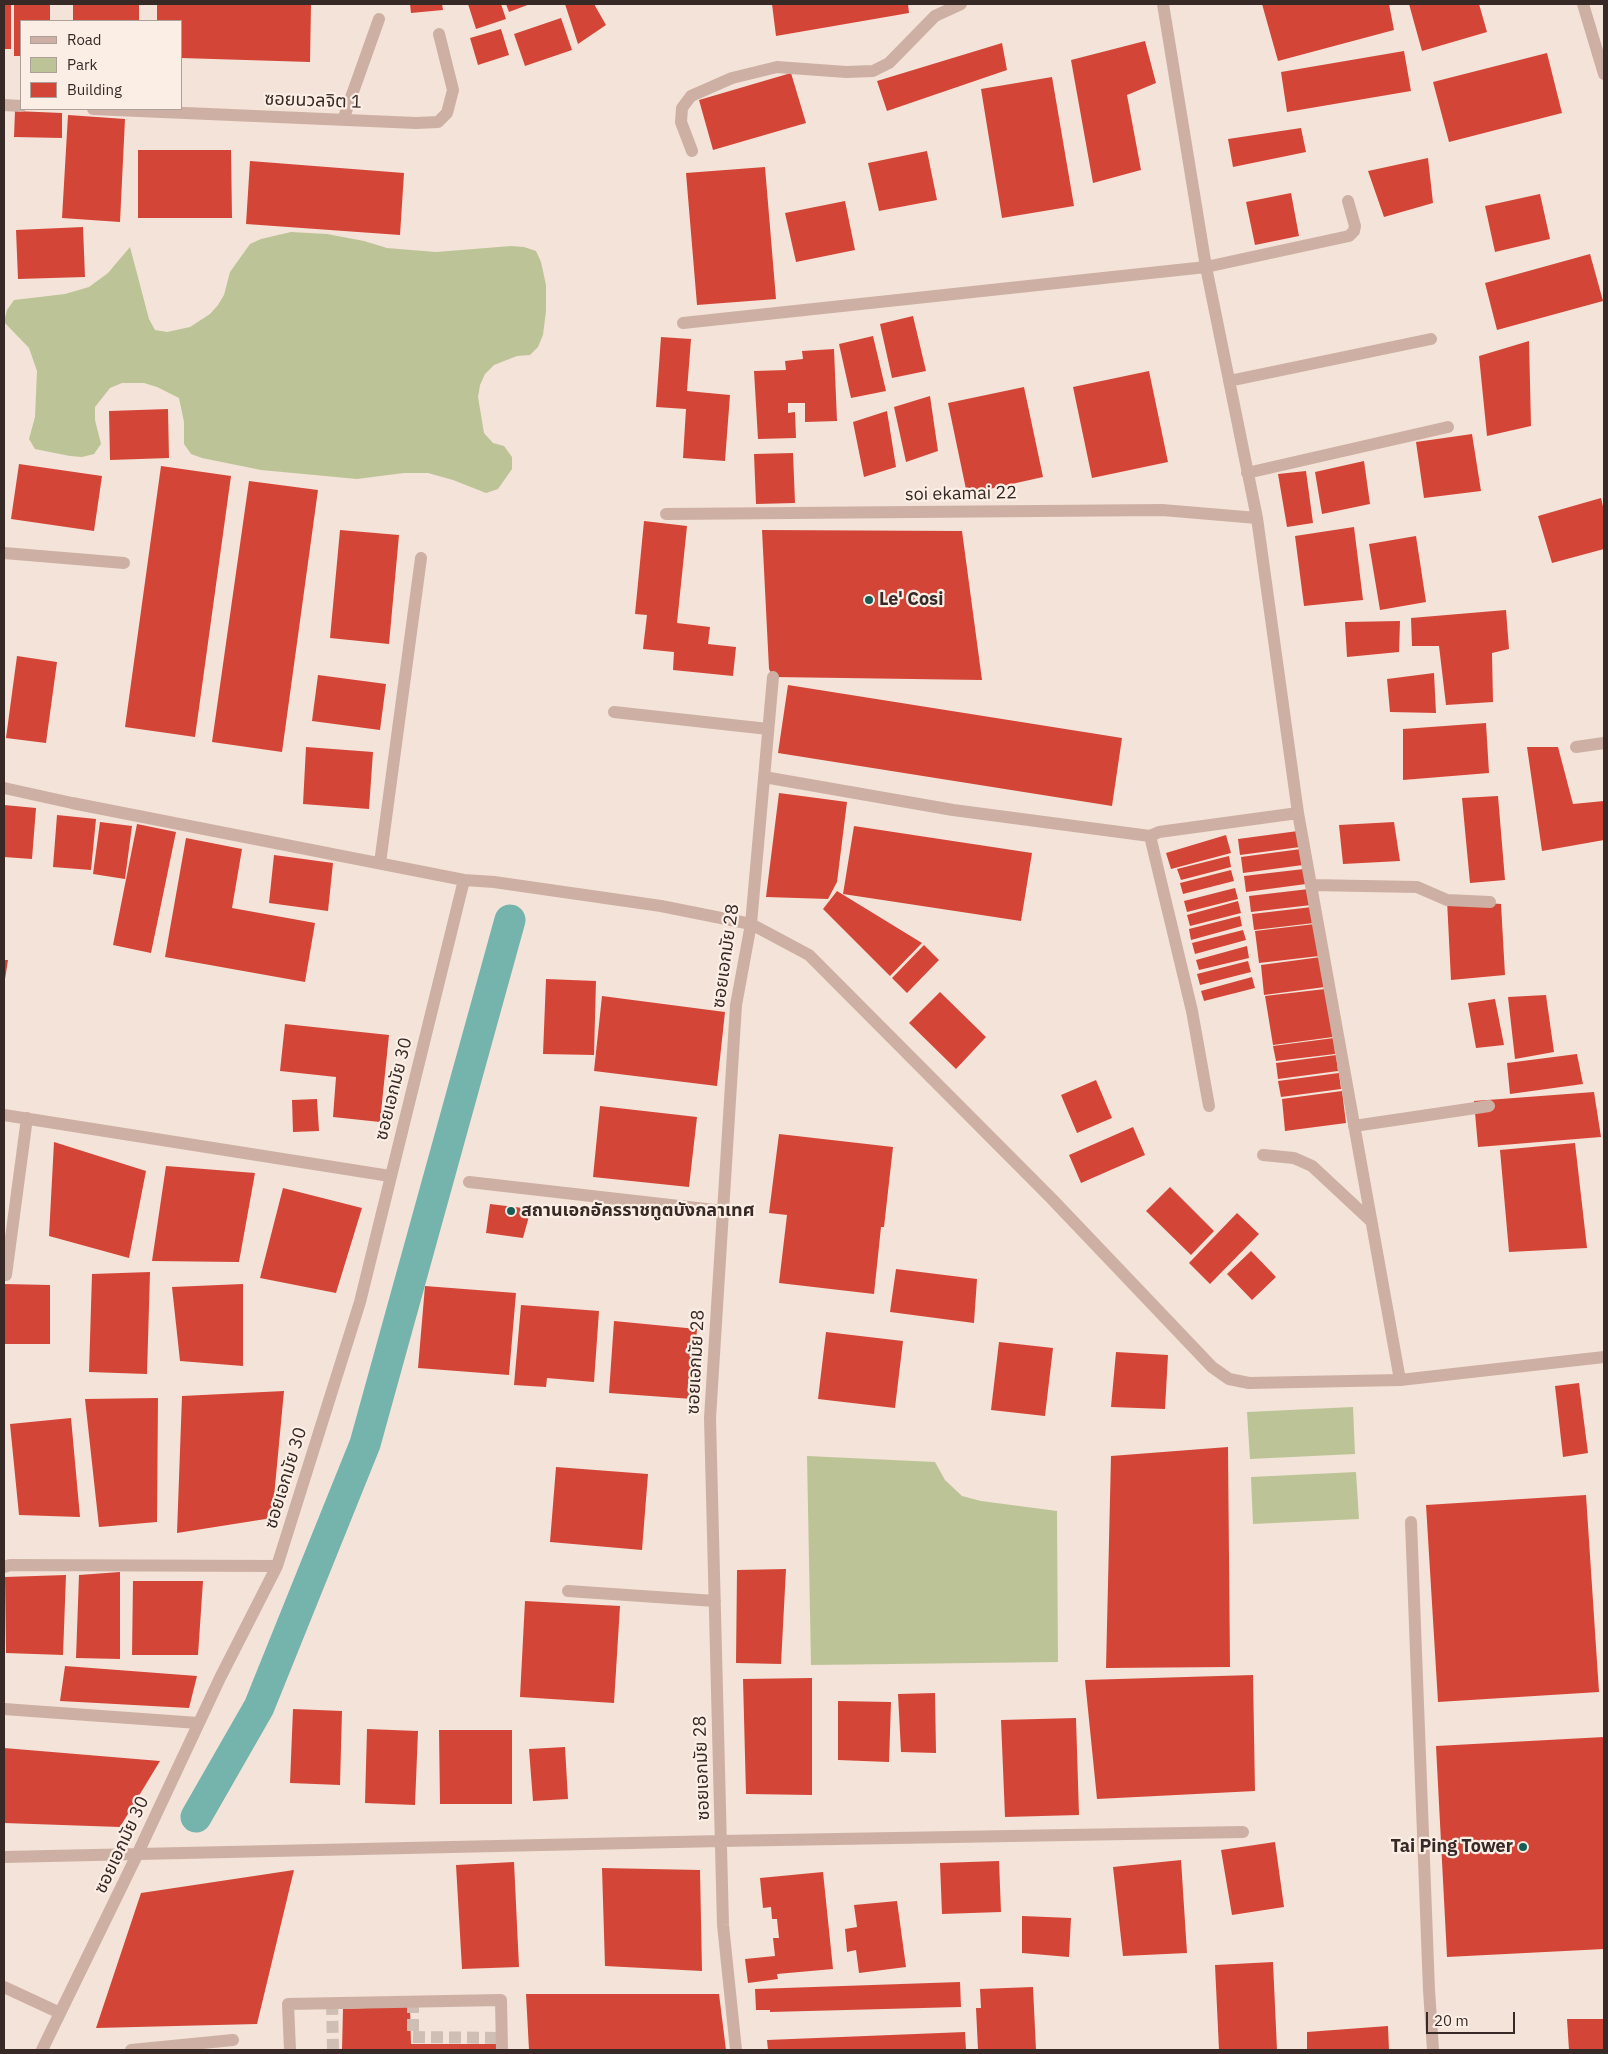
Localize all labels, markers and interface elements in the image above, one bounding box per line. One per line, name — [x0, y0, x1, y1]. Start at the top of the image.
legend — [20, 20, 182, 110]
text: Road — [67, 30, 102, 49]
text: Park — [67, 55, 97, 74]
text: Building — [67, 80, 122, 99]
street label: ซอยนวลจิต 1 — [264, 89, 362, 113]
street label: soi ekamai 22 — [905, 482, 1017, 506]
place label: Le' Cosi — [879, 589, 943, 611]
marker: Le' Cosi — [863, 594, 875, 606]
street label: ซอยเอกมัย 28 — [708, 903, 744, 1009]
street label: ซอยเอกมัย 30 — [371, 1036, 417, 1142]
place label: สถานเอกอัครราชทูตบังกลาเทศ — [521, 1200, 755, 1222]
marker: สถานเอกอัครราชทูตบังกลาเทศ — [505, 1205, 517, 1217]
street label: ซอยเอกมัย 28 — [682, 1309, 710, 1415]
street label: ซอยเอกมัย 30 — [260, 1425, 312, 1531]
street label: ซอยเอกมัย 28 — [689, 1715, 715, 1821]
street label: ซอยเอกมัย 30 — [90, 1793, 154, 1897]
place label: Tai Ping Tower — [1391, 1836, 1513, 1858]
marker: Tai Ping Tower — [1517, 1841, 1529, 1853]
scale bar — [1428, 2002, 1517, 2034]
text: 20 m — [1434, 2011, 1469, 2030]

